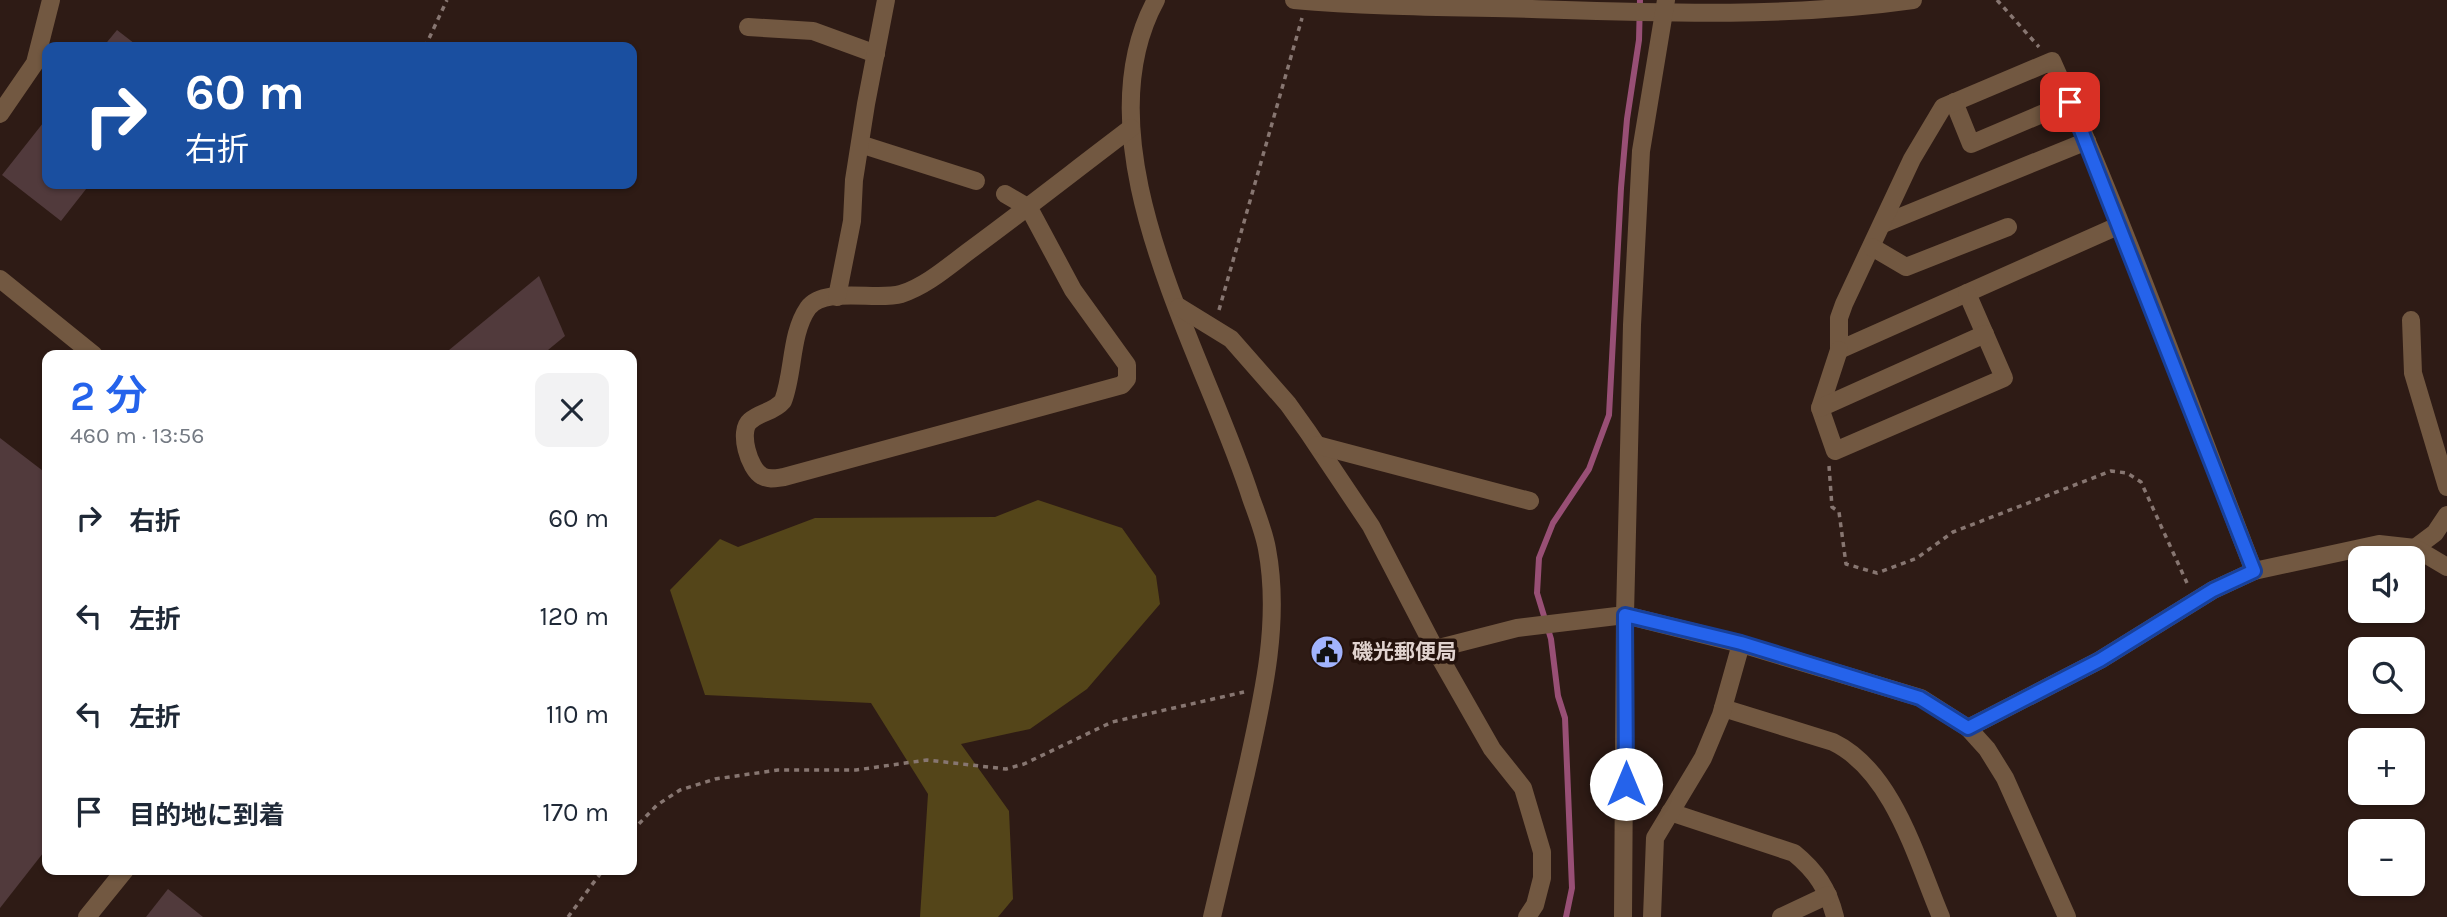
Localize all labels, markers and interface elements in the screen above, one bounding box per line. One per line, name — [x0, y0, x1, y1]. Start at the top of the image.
text: 60 m — [185, 64, 305, 121]
icon: right — [70, 70, 161, 161]
pin — [2040, 72, 2100, 132]
icon: arrive — [2051, 83, 2089, 121]
text: 右折 — [185, 131, 249, 168]
text: 2 分 — [70, 371, 148, 421]
button: close — [535, 373, 609, 447]
text: 460 m · 13:56 — [70, 422, 204, 449]
icon: right — [70, 499, 108, 537]
text: 60 m — [548, 503, 609, 534]
text: 右折 — [129, 506, 181, 537]
map controls — [2348, 546, 2425, 896]
button: sound — [2348, 546, 2425, 623]
icon: left — [70, 597, 108, 635]
text: 120 m — [539, 601, 609, 632]
text: 左折 — [129, 604, 181, 635]
public building icon: 磯光郵便局 — [1308, 633, 1346, 671]
button: search — [2348, 637, 2425, 714]
place label: 磯光郵便局 — [1352, 640, 1457, 664]
icon: left — [70, 695, 108, 733]
text: 110 m — [546, 699, 609, 730]
text: 左折 — [129, 702, 181, 733]
button: + — [2348, 728, 2425, 805]
position arrow — [1589, 747, 1663, 821]
icon: arrive — [70, 793, 108, 831]
text: 170 m — [542, 797, 609, 828]
text: 目的地に到着 — [129, 800, 285, 831]
button: − — [2348, 819, 2425, 896]

